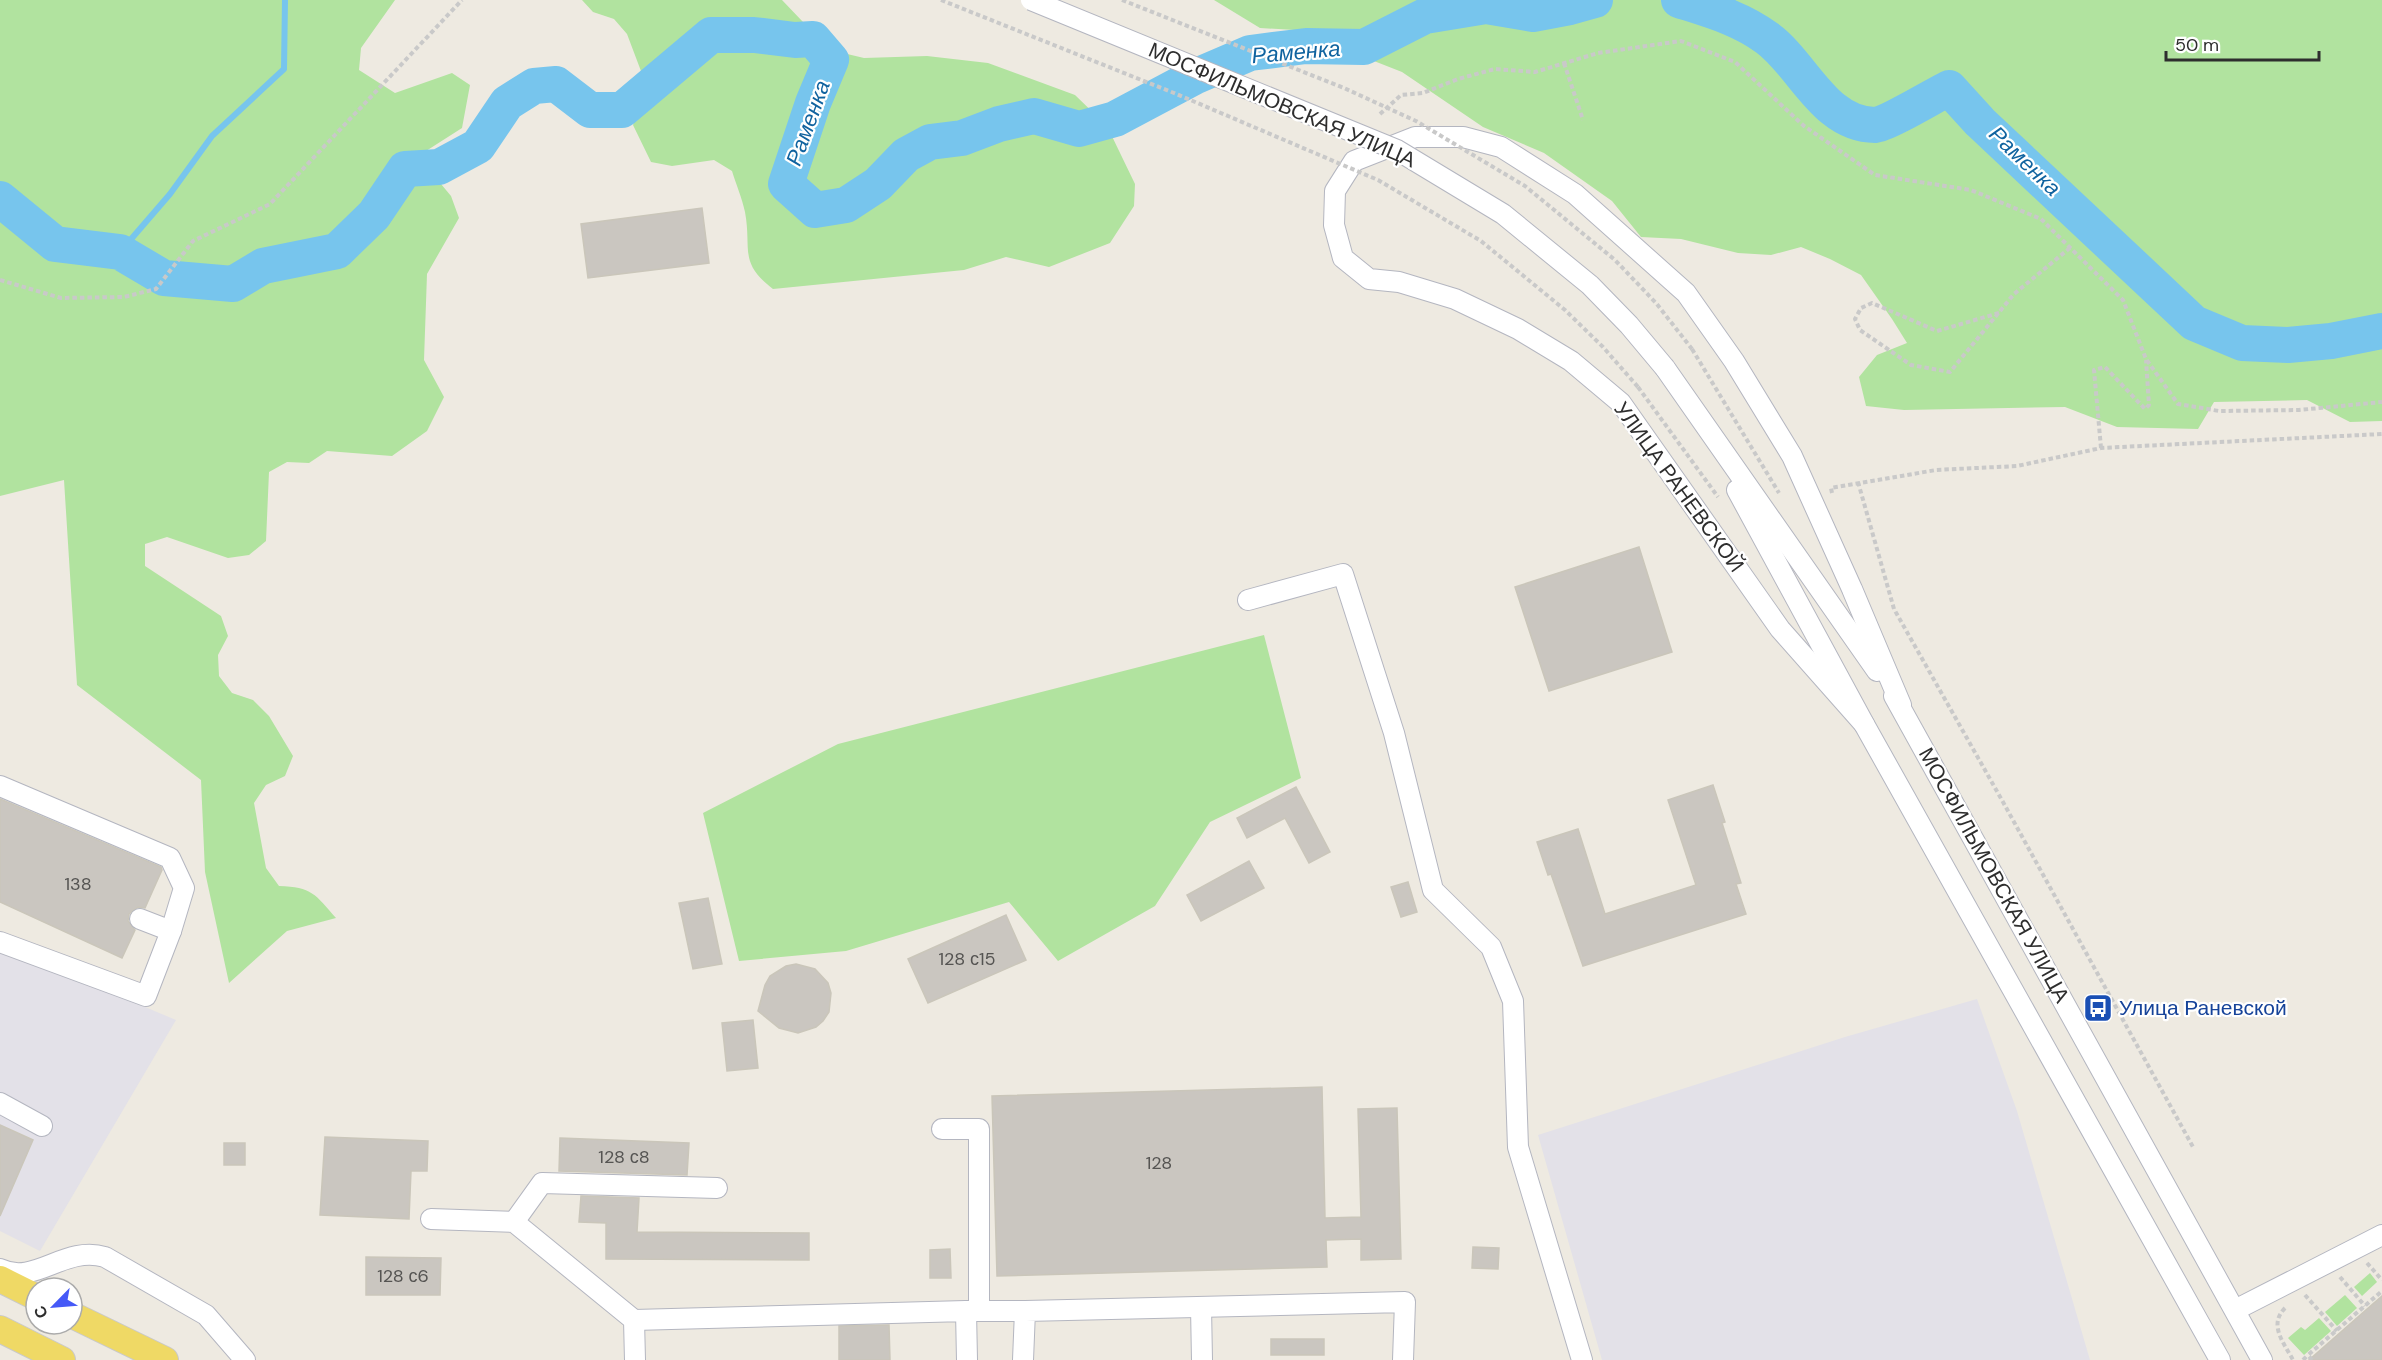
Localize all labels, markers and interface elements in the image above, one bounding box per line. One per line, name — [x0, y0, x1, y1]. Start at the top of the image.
scale bar — [2166, 24, 2319, 62]
text: 50 m — [2175, 33, 2219, 57]
water label: Раменка — [1250, 34, 1342, 70]
street label: МОСФИЛЬМОВСКАЯ УЛИЦА — [1144, 36, 1420, 174]
water label: Раменка — [779, 76, 837, 170]
water label: Раменка — [1983, 120, 2067, 202]
street label: УЛИЦА РАНЕВСКОЙ — [1608, 396, 1750, 578]
street label: МОСФИЛЬМОВСКАЯ УЛИЦА — [1912, 742, 2076, 1008]
house number: 138 — [64, 872, 92, 896]
house number: 128 с15 — [938, 947, 996, 971]
bus stop icon: Улица Раневской — [2082, 992, 2114, 1024]
place label: Улица Раневской — [2119, 994, 2287, 1022]
house number: 128 с8 — [598, 1145, 650, 1169]
house number: 128 — [1146, 1151, 1172, 1175]
house number: 128 с6 — [377, 1264, 429, 1288]
north arrow — [24, 1276, 84, 1336]
text: С — [29, 1302, 53, 1322]

